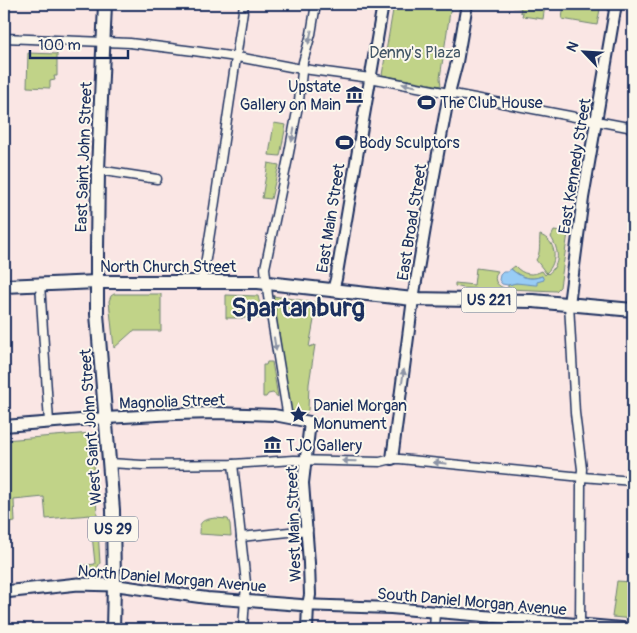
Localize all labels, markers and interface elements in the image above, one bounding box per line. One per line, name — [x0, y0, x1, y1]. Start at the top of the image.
scale bar — [30, 28, 128, 60]
north arrow — [560, 28, 610, 78]
one-way arrow — [306, 29, 314, 44]
text: 100 m — [38, 36, 81, 55]
text: N — [563, 39, 582, 55]
park label: Denny's Plaza — [369, 43, 461, 63]
place label: Upstate Gallery on Main — [240, 77, 341, 115]
street label: East Saint John Street — [71, 81, 97, 233]
one-way arrow — [401, 81, 417, 89]
museum icon: Upstate Gallery on Main — [345, 85, 365, 105]
sports icon: The Club House — [416, 92, 436, 112]
place label: The Club House — [440, 93, 543, 113]
street label: East Kennedy Street — [554, 96, 596, 236]
one-way arrow — [288, 127, 296, 143]
sports icon: Body Sculptors — [335, 132, 355, 152]
place label: Body Sculptors — [359, 133, 460, 153]
street label: East Main Street — [312, 162, 350, 274]
street label: East Broad Street — [393, 162, 431, 282]
street label: North Church Street — [100, 257, 237, 277]
road number: US 221 — [462, 288, 516, 312]
district label: Spartanburg — [231, 292, 365, 324]
one-way arrow — [272, 336, 280, 352]
street label: West Saint John Street — [76, 348, 106, 506]
one-way arrow — [399, 368, 407, 384]
street label: Magnolia Street — [119, 390, 226, 414]
place label: Daniel Morgan Monument — [313, 396, 407, 434]
place icon: Daniel Morgan Monument — [289, 404, 309, 424]
museum icon: TJC Gallery — [262, 435, 282, 455]
place label: TJC Gallery — [286, 436, 362, 456]
one-way arrow — [340, 457, 356, 465]
one-way arrow — [432, 459, 448, 467]
street label: West Main Street — [282, 465, 306, 582]
road number: US 29 — [88, 516, 138, 542]
street label: North Daniel Morgan Avenue — [77, 561, 267, 597]
street label: South Daniel Morgan Avenue — [376, 584, 568, 620]

